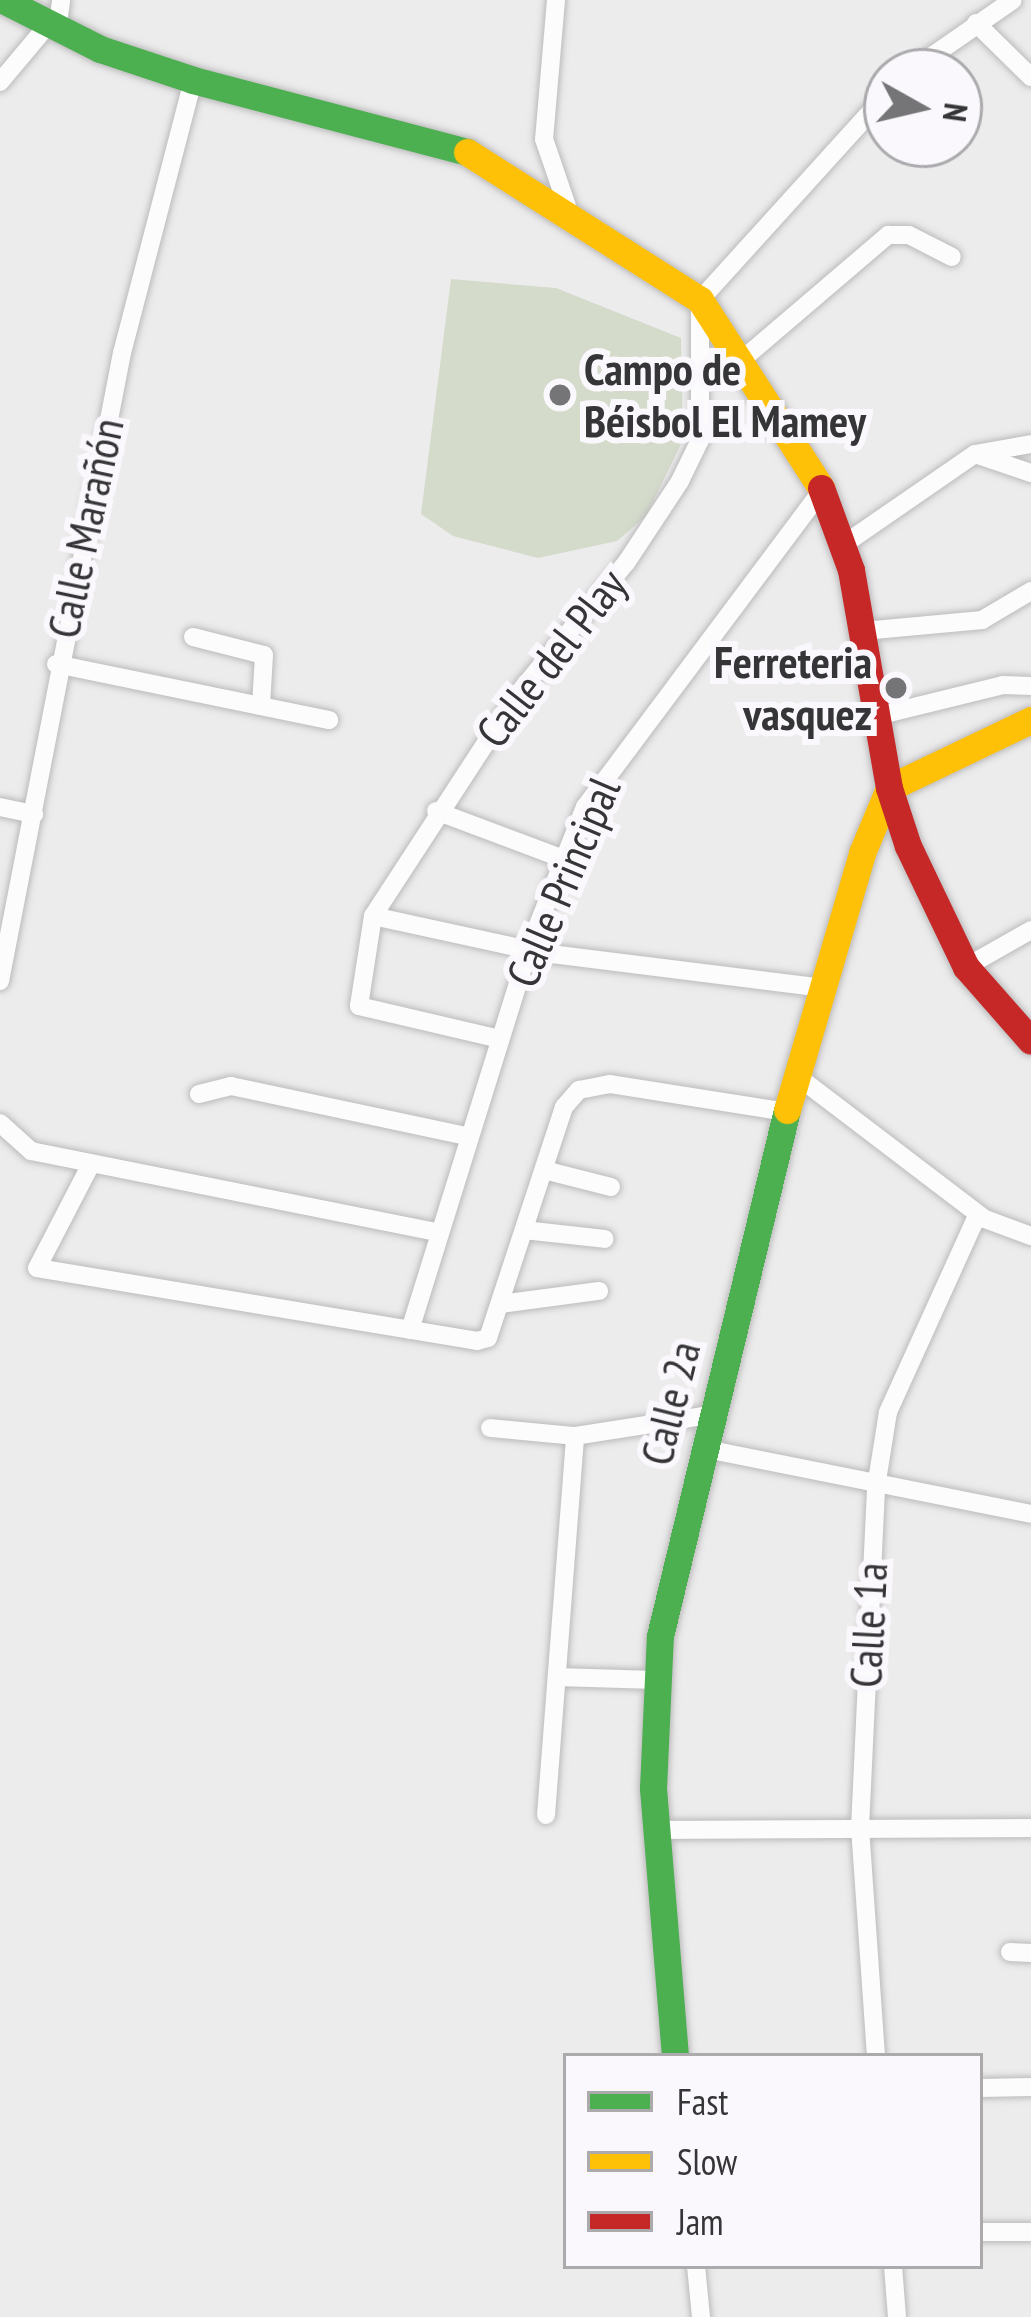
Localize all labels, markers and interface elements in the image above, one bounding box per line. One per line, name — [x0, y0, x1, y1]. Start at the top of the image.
north arrow — [863, 48, 983, 168]
text: N — [934, 101, 979, 124]
place label: Campo de Béisbol El Mamey — [584, 342, 866, 448]
marker: Campo de Béisbol El Mamey — [547, 382, 573, 408]
street label: Calle Marañón — [35, 413, 135, 643]
street label: Calle del Play — [465, 558, 637, 758]
place label: Ferreteria vasquez — [714, 635, 872, 741]
marker: Ferreteria vasquez — [883, 675, 909, 701]
street label: Calle Principal — [495, 769, 631, 995]
street label: Calle 2a — [629, 1336, 711, 1470]
street label: Calle 1a — [838, 1561, 898, 1689]
legend — [563, 2053, 983, 2269]
text: Fast — [677, 2078, 728, 2125]
text: Slow — [677, 2138, 737, 2185]
text: Jam — [677, 2198, 724, 2245]

